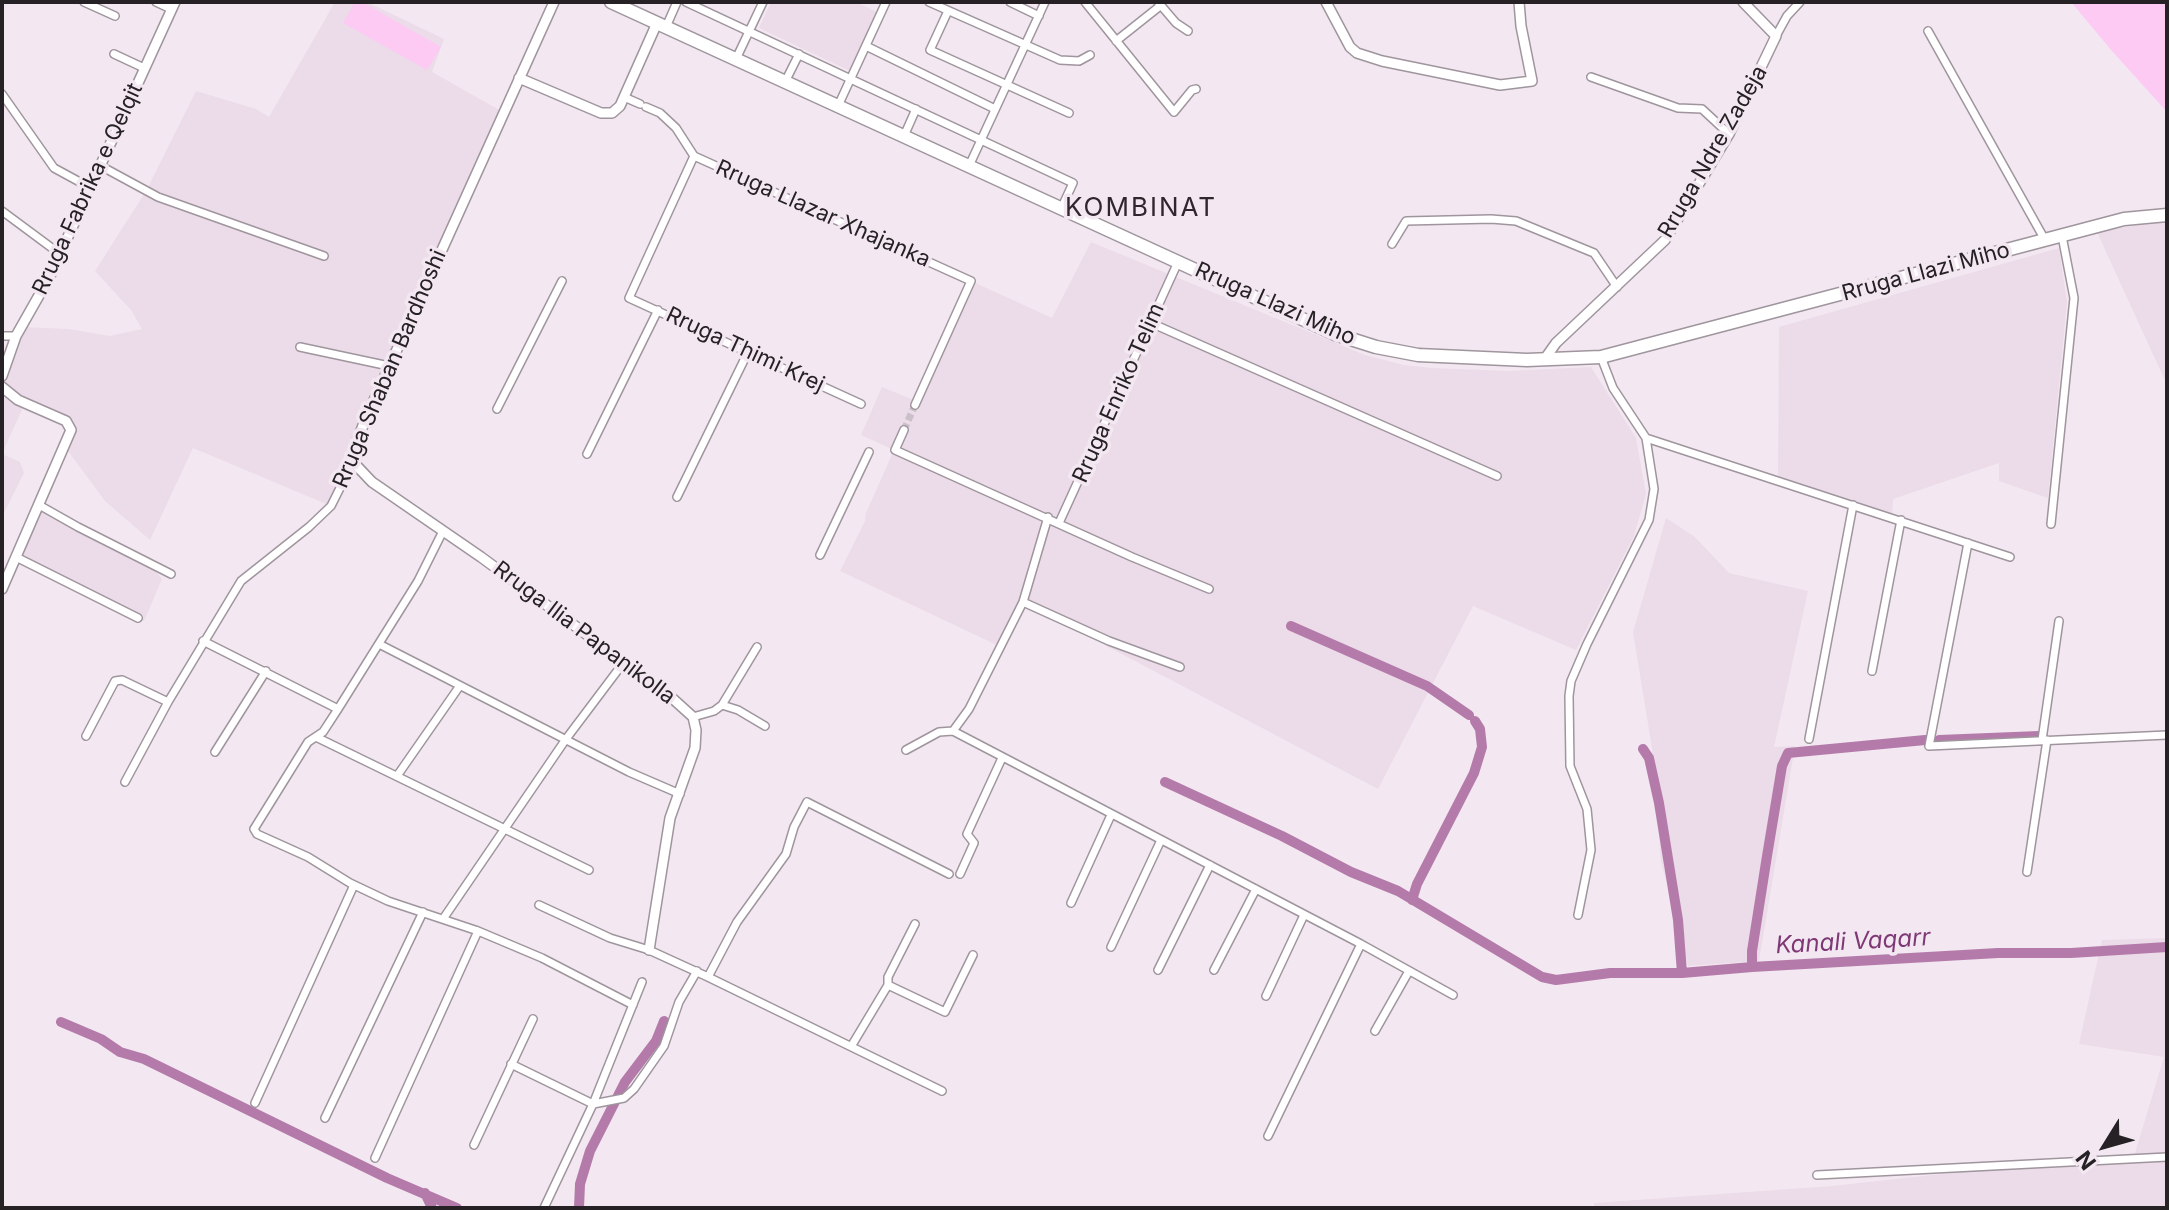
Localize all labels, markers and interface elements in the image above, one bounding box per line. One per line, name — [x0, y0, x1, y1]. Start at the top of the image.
street label: Rruga Ndre Zadeja — [1653, 61, 1773, 243]
street label: Rruga Fabrika e Qelqit — [27, 79, 149, 299]
street label: Rruga Llazar Xhajanka — [712, 155, 934, 273]
district label: KOMBINAT — [1065, 192, 1217, 224]
street label: Rruga Llazi Miho — [1839, 237, 2013, 307]
street label: Rruga Shaban Bardhoshi — [328, 246, 452, 492]
street label: Rruga Llazi Miho — [1191, 257, 1359, 351]
street label: Rruga Enriko Telim — [1068, 299, 1170, 487]
street label: Rruga Thimi Krej — [662, 302, 828, 398]
street label: Rruga Ilia Papanikolla — [488, 556, 680, 710]
water label: Kanali Vaqarr — [1775, 924, 1931, 960]
north arrow — [2065, 1106, 2145, 1186]
text: N — [2070, 1146, 2101, 1175]

